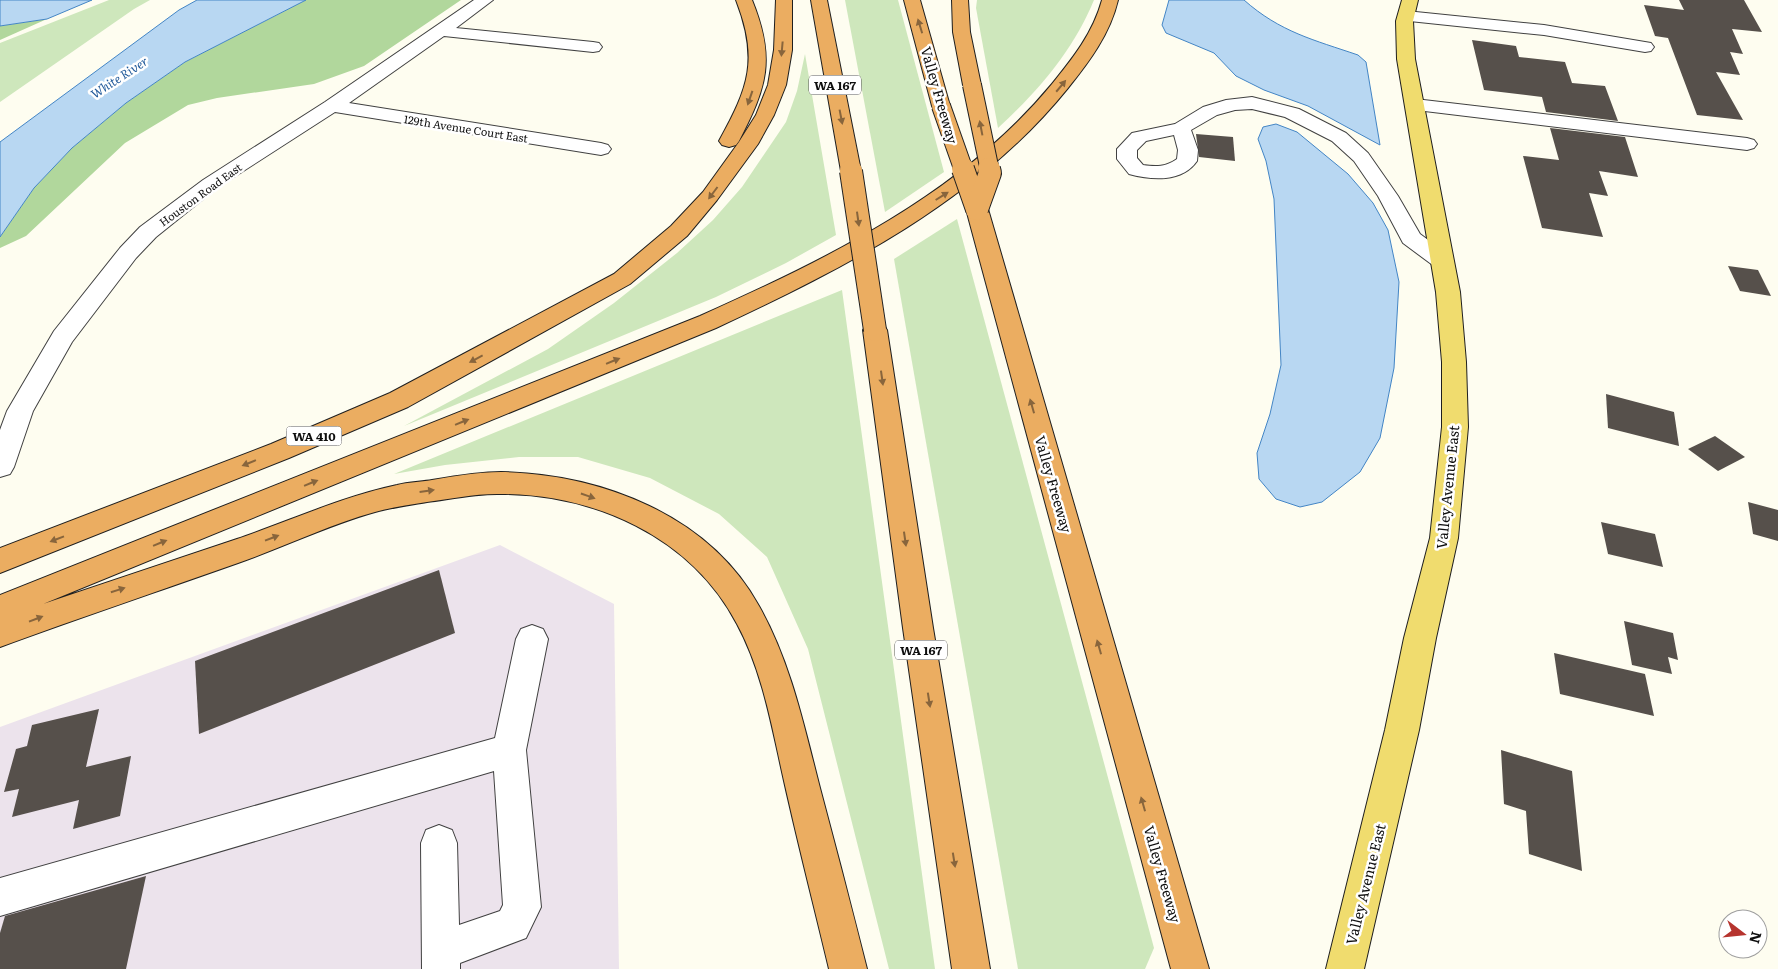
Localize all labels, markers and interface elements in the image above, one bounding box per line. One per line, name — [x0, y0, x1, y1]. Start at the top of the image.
one-way arrow — [915, 18, 923, 33]
one-way arrow — [778, 41, 786, 57]
street label: Valley Freeway — [917, 44, 964, 147]
water label: White River — [87, 52, 152, 102]
road number: WA 167 — [809, 76, 861, 94]
one-way arrow — [1055, 80, 1067, 92]
one-way arrow — [746, 90, 753, 105]
one-way arrow — [838, 109, 846, 125]
street label: 129th Avenue Court East — [403, 110, 530, 146]
one-way arrow — [976, 120, 984, 136]
street label: Houston Road East — [155, 158, 245, 229]
one-way arrow — [708, 186, 718, 199]
one-way arrow — [936, 191, 949, 200]
one-way arrow — [855, 211, 863, 227]
one-way arrow — [469, 355, 483, 363]
one-way arrow — [606, 356, 620, 364]
one-way arrow — [878, 370, 886, 386]
one-way arrow — [1028, 399, 1036, 414]
one-way arrow — [455, 417, 469, 425]
street label: Valley Avenue East — [1431, 424, 1463, 550]
road number: WA 410 — [286, 426, 342, 446]
street label: Valley Freeway — [1031, 433, 1078, 536]
one-way arrow — [242, 460, 256, 468]
one-way arrow — [304, 478, 319, 486]
one-way arrow — [420, 487, 436, 495]
one-way arrow — [581, 492, 596, 500]
one-way arrow — [901, 531, 909, 547]
one-way arrow — [265, 534, 280, 541]
one-way arrow — [49, 535, 64, 543]
one-way arrow — [153, 538, 168, 546]
one-way arrow — [111, 586, 126, 594]
one-way arrow — [29, 615, 44, 623]
road number: WA 167 — [895, 640, 947, 660]
one-way arrow — [1095, 640, 1103, 655]
one-way arrow — [926, 692, 934, 708]
one-way arrow — [1139, 796, 1147, 811]
street label: Valley Avenue East — [1340, 821, 1390, 947]
street label: Valley Freeway — [1140, 823, 1187, 926]
one-way arrow — [951, 853, 959, 869]
north arrow — [1718, 909, 1768, 959]
text: N — [1745, 929, 1768, 947]

